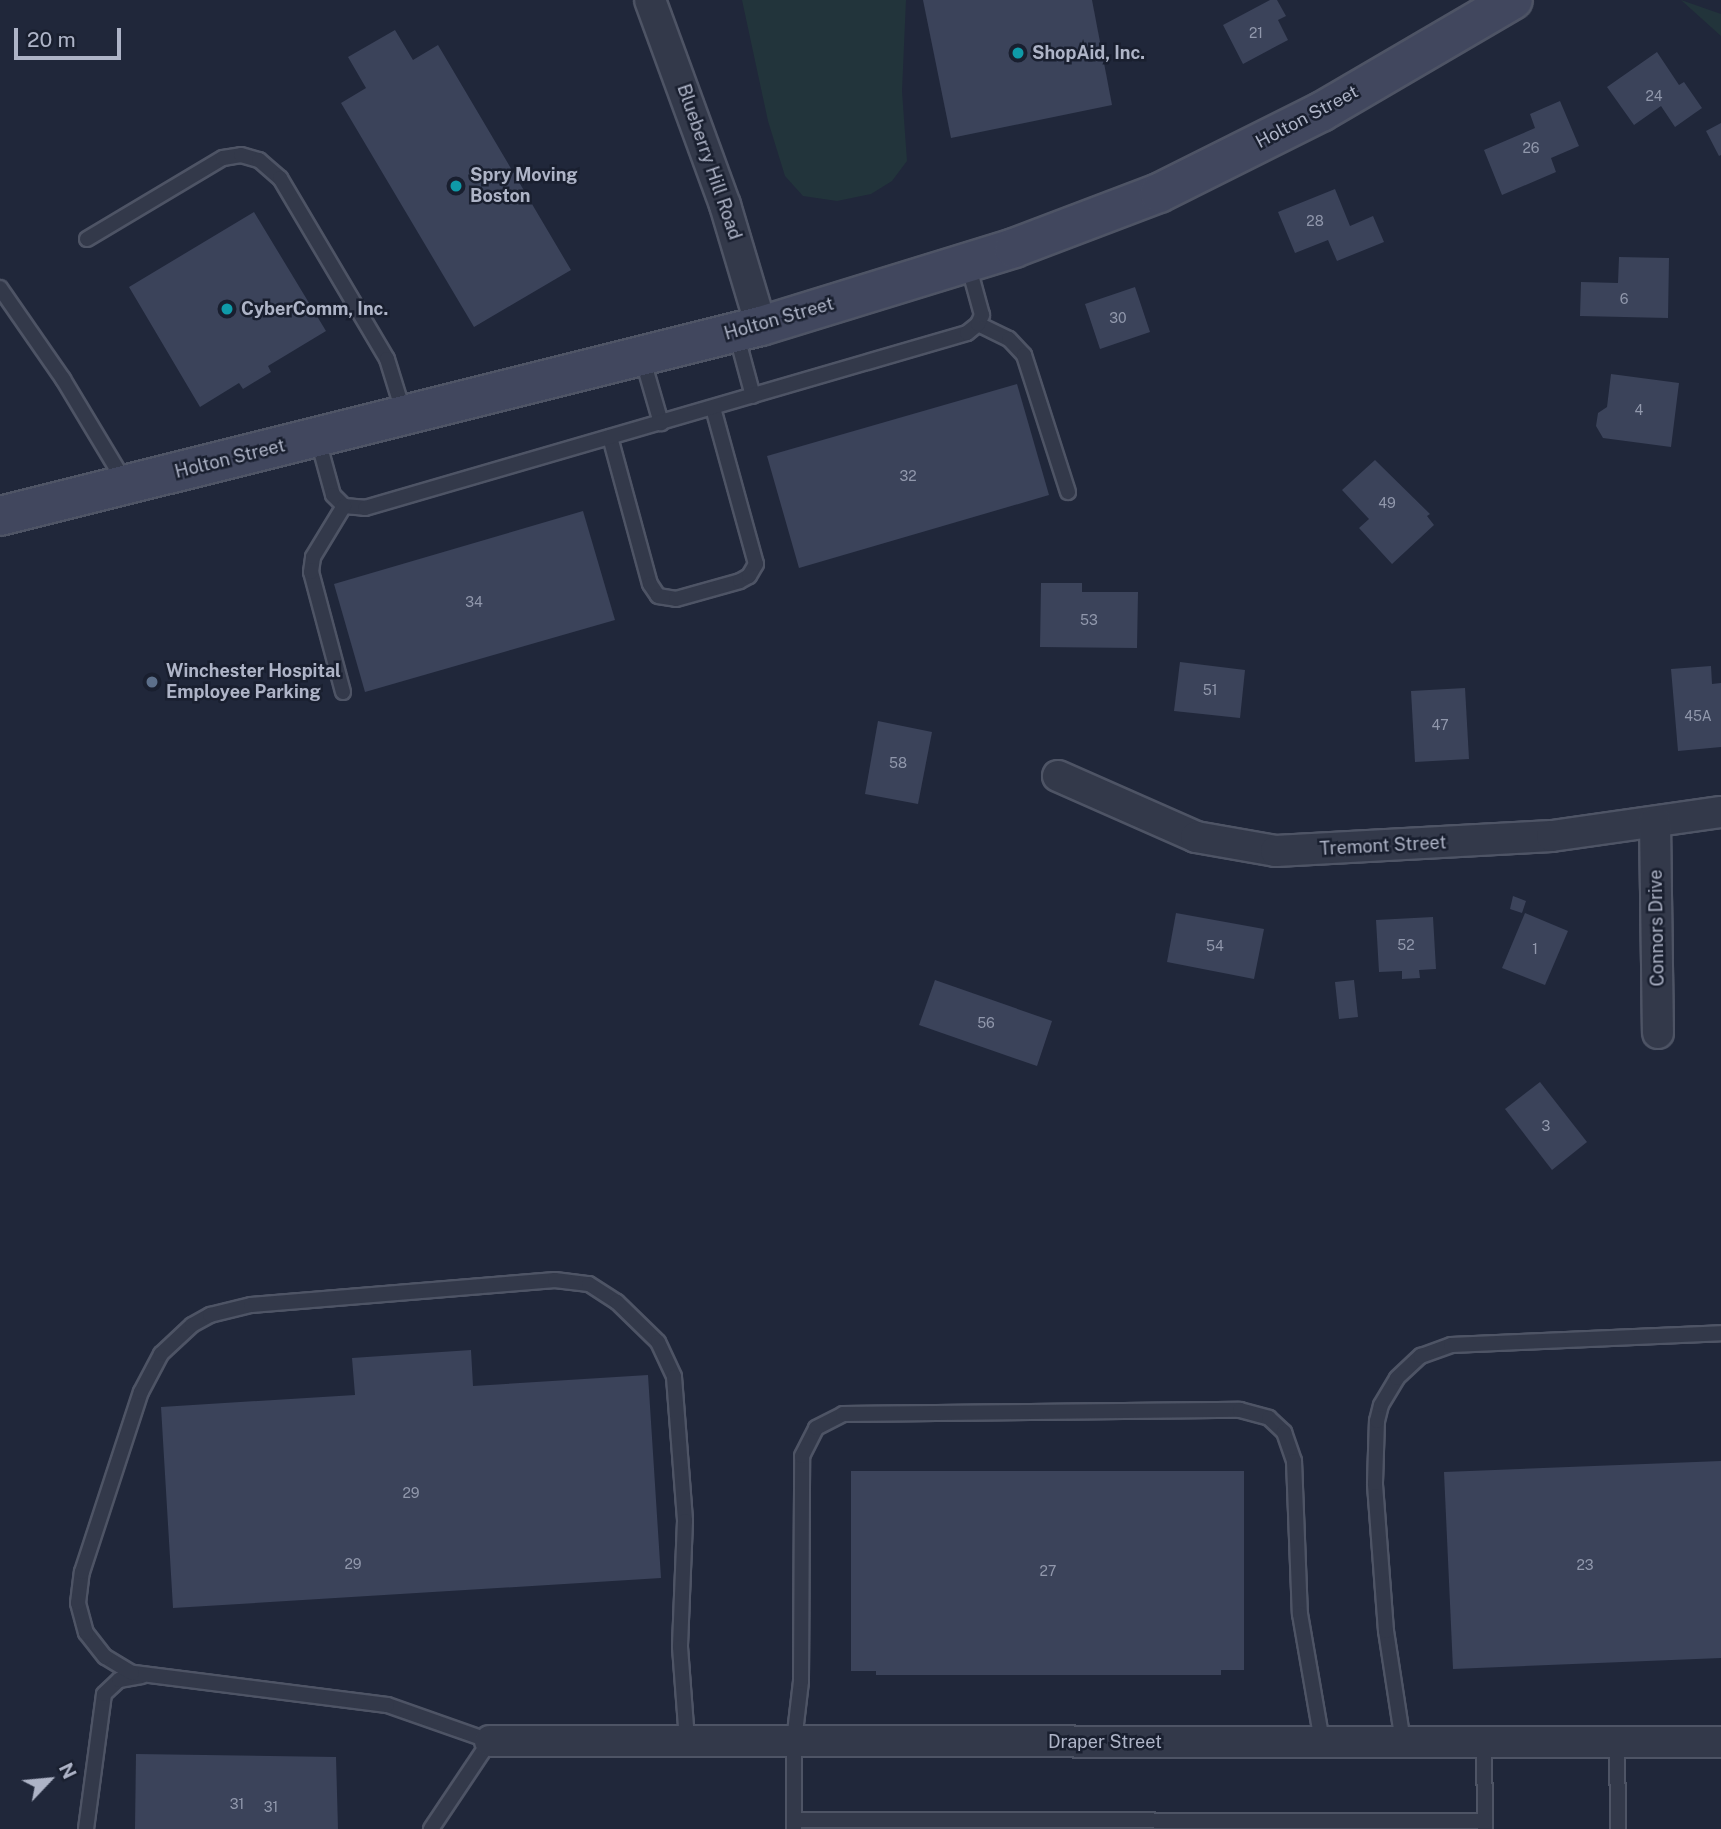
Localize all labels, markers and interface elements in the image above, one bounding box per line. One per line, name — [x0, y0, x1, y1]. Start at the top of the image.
scale bar — [18, 14, 124, 58]
house number: 21 — [1249, 25, 1263, 41]
text: 20 m — [27, 27, 76, 52]
place label: ShopAid, Inc. — [1032, 42, 1145, 64]
marker: ShopAid, Inc. — [1010, 45, 1026, 61]
street label: Blueberry Hill Road — [672, 81, 746, 243]
street label: Holton Street — [1252, 81, 1362, 153]
house number: 24 — [1645, 88, 1663, 104]
house number: 26 — [1522, 140, 1540, 156]
place label: Spry Moving Boston — [470, 165, 578, 208]
marker: Spry Moving Boston — [448, 178, 464, 194]
house number: 28 — [1306, 213, 1324, 229]
house number: 6 — [1620, 291, 1628, 307]
street label: Holton Street — [722, 293, 836, 345]
place label: CyberComm, Inc. — [241, 298, 388, 320]
marker: CyberComm, Inc. — [219, 301, 235, 317]
house number: 30 — [1109, 310, 1127, 326]
house number: 4 — [1635, 402, 1643, 418]
street label: Holton Street — [173, 435, 287, 483]
house number: 32 — [899, 468, 917, 484]
house number: 49 — [1378, 495, 1396, 511]
house number: 34 — [465, 594, 483, 610]
house number: 53 — [1080, 612, 1098, 628]
place label: Winchester Hospital Employee Parking — [166, 661, 341, 704]
marker: Winchester Hospital Employee Parking — [144, 674, 160, 690]
house number: 51 — [1203, 682, 1217, 698]
house number: 45A — [1684, 708, 1712, 724]
house number: 47 — [1431, 717, 1449, 733]
house number: 58 — [889, 755, 907, 771]
street label: Tremont Street — [1319, 832, 1447, 860]
street label: Connors Drive — [1645, 869, 1669, 987]
house number: 52 — [1397, 937, 1415, 953]
house number: 54 — [1206, 938, 1224, 954]
house number: 1 — [1532, 941, 1538, 957]
house number: 56 — [977, 1015, 995, 1031]
house number: 3 — [1542, 1118, 1550, 1134]
house number: 29 — [402, 1485, 420, 1501]
house number: 29 — [344, 1556, 362, 1572]
house number: 23 — [1576, 1557, 1594, 1573]
house number: 27 — [1040, 1563, 1056, 1579]
street label: Draper Street — [1048, 1731, 1162, 1753]
north arrow — [14, 1745, 84, 1815]
text: N — [55, 1759, 81, 1782]
house number: 31 — [230, 1796, 244, 1812]
house number: 31 — [264, 1799, 278, 1815]

